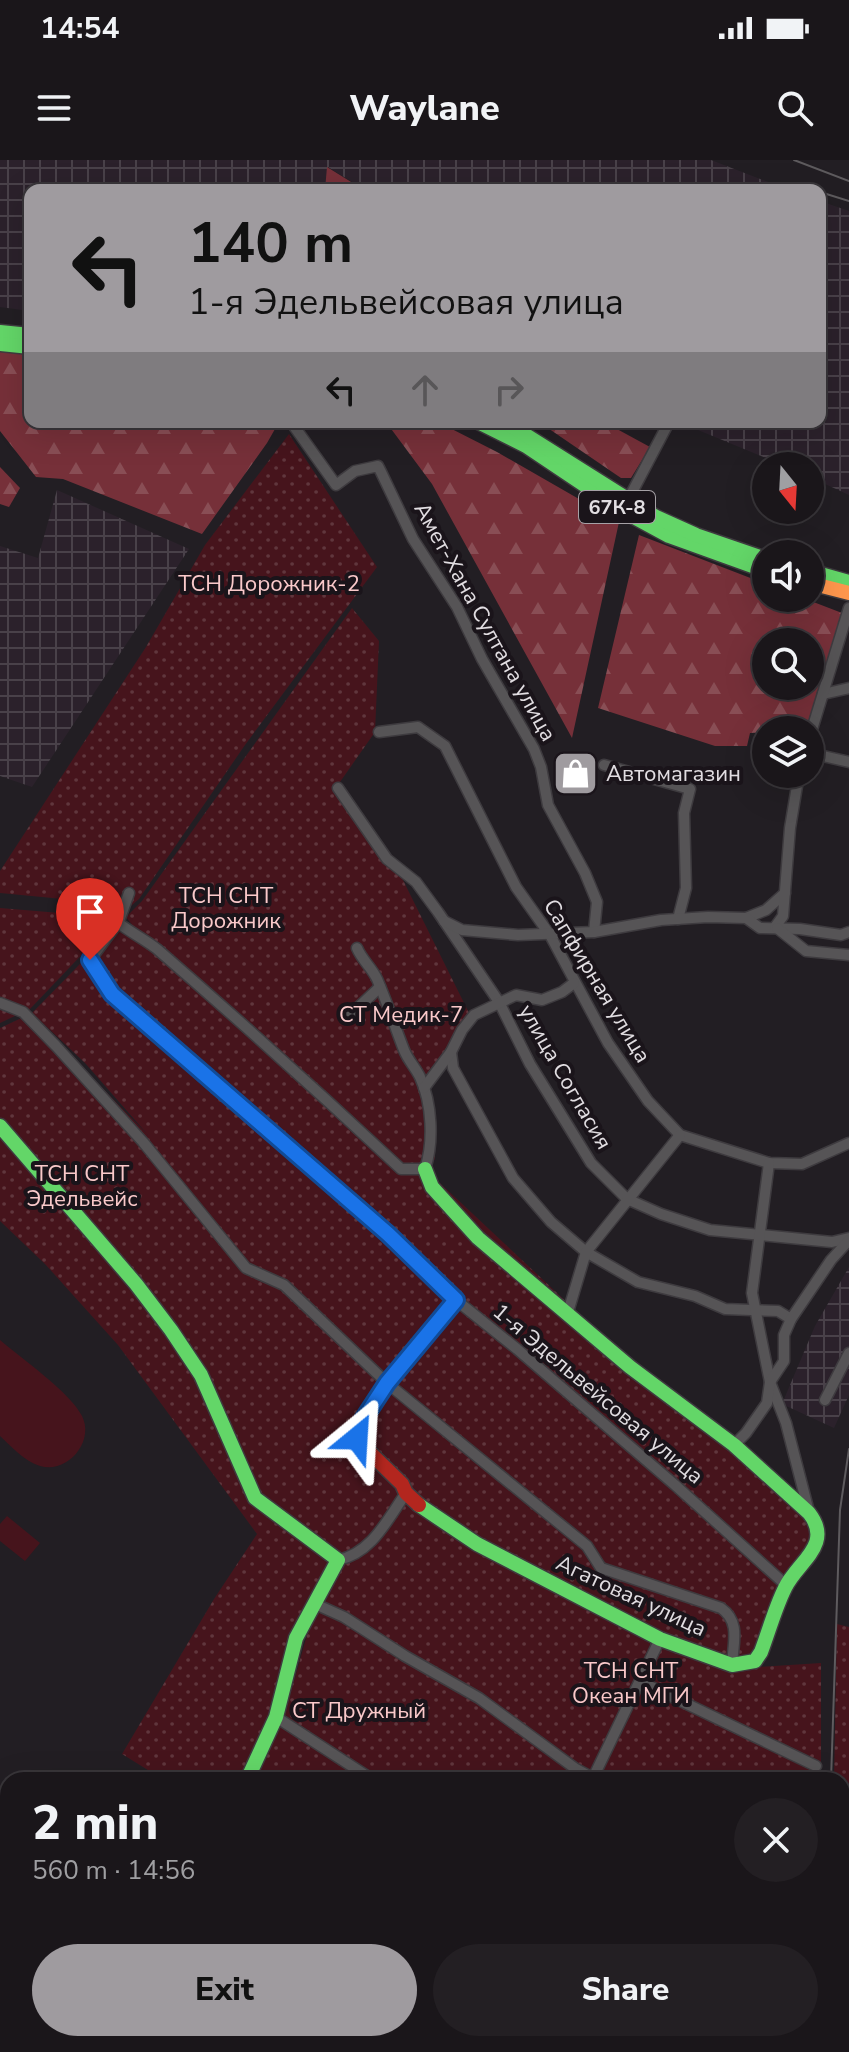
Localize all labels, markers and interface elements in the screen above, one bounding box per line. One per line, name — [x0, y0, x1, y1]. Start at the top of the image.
text: 14:54 — [40, 8, 119, 49]
text: Waylane — [349, 84, 500, 133]
icon: menu — [32, 86, 76, 130]
icon: search — [773, 86, 817, 130]
text: 140 m — [188, 205, 353, 282]
icon: left — [56, 216, 160, 320]
text: 1-я Эдельвейсовая улица — [188, 278, 624, 327]
icon: left — [319, 368, 363, 412]
icon: ahead — [403, 368, 447, 412]
icon: right — [487, 368, 531, 412]
north arrow — [752, 452, 824, 524]
map controls — [752, 452, 824, 788]
road number: 67К-8 — [579, 491, 655, 523]
street label: Амет-Хана Султана улица — [407, 497, 563, 747]
button: sound — [752, 540, 824, 612]
park label: ТСН Дорожник-2 — [178, 569, 360, 599]
button: search — [752, 628, 824, 700]
button: layers — [752, 716, 824, 788]
shop icon: Автомагазин — [551, 750, 599, 798]
place label: Автомагазин — [606, 759, 741, 789]
pin — [56, 878, 124, 960]
park label: ТСН СНТ Дорожник — [171, 881, 281, 936]
icon: arrive — [68, 890, 112, 934]
street label: Сапфирная улица — [536, 893, 658, 1069]
street label: улица Согласия — [511, 999, 619, 1155]
park label: СТ Медик-7 — [339, 1000, 463, 1030]
park label: ТСН СНТ Эдельвейс — [26, 1159, 138, 1214]
street label: 1-я Эдельвейсовая улица — [486, 1297, 710, 1491]
position arrow — [315, 1396, 399, 1480]
street label: Агатовая улица — [551, 1548, 711, 1644]
park label: ТСН СНТ Океан МГИ — [572, 1656, 690, 1711]
park label: СТ Дружный — [292, 1696, 426, 1726]
text: 2 min — [32, 1790, 158, 1856]
button: close — [734, 1798, 818, 1882]
text: 560 m · 14:56 — [32, 1853, 195, 1888]
button: Exit — [32, 1944, 417, 2036]
button: Share — [433, 1944, 818, 2036]

